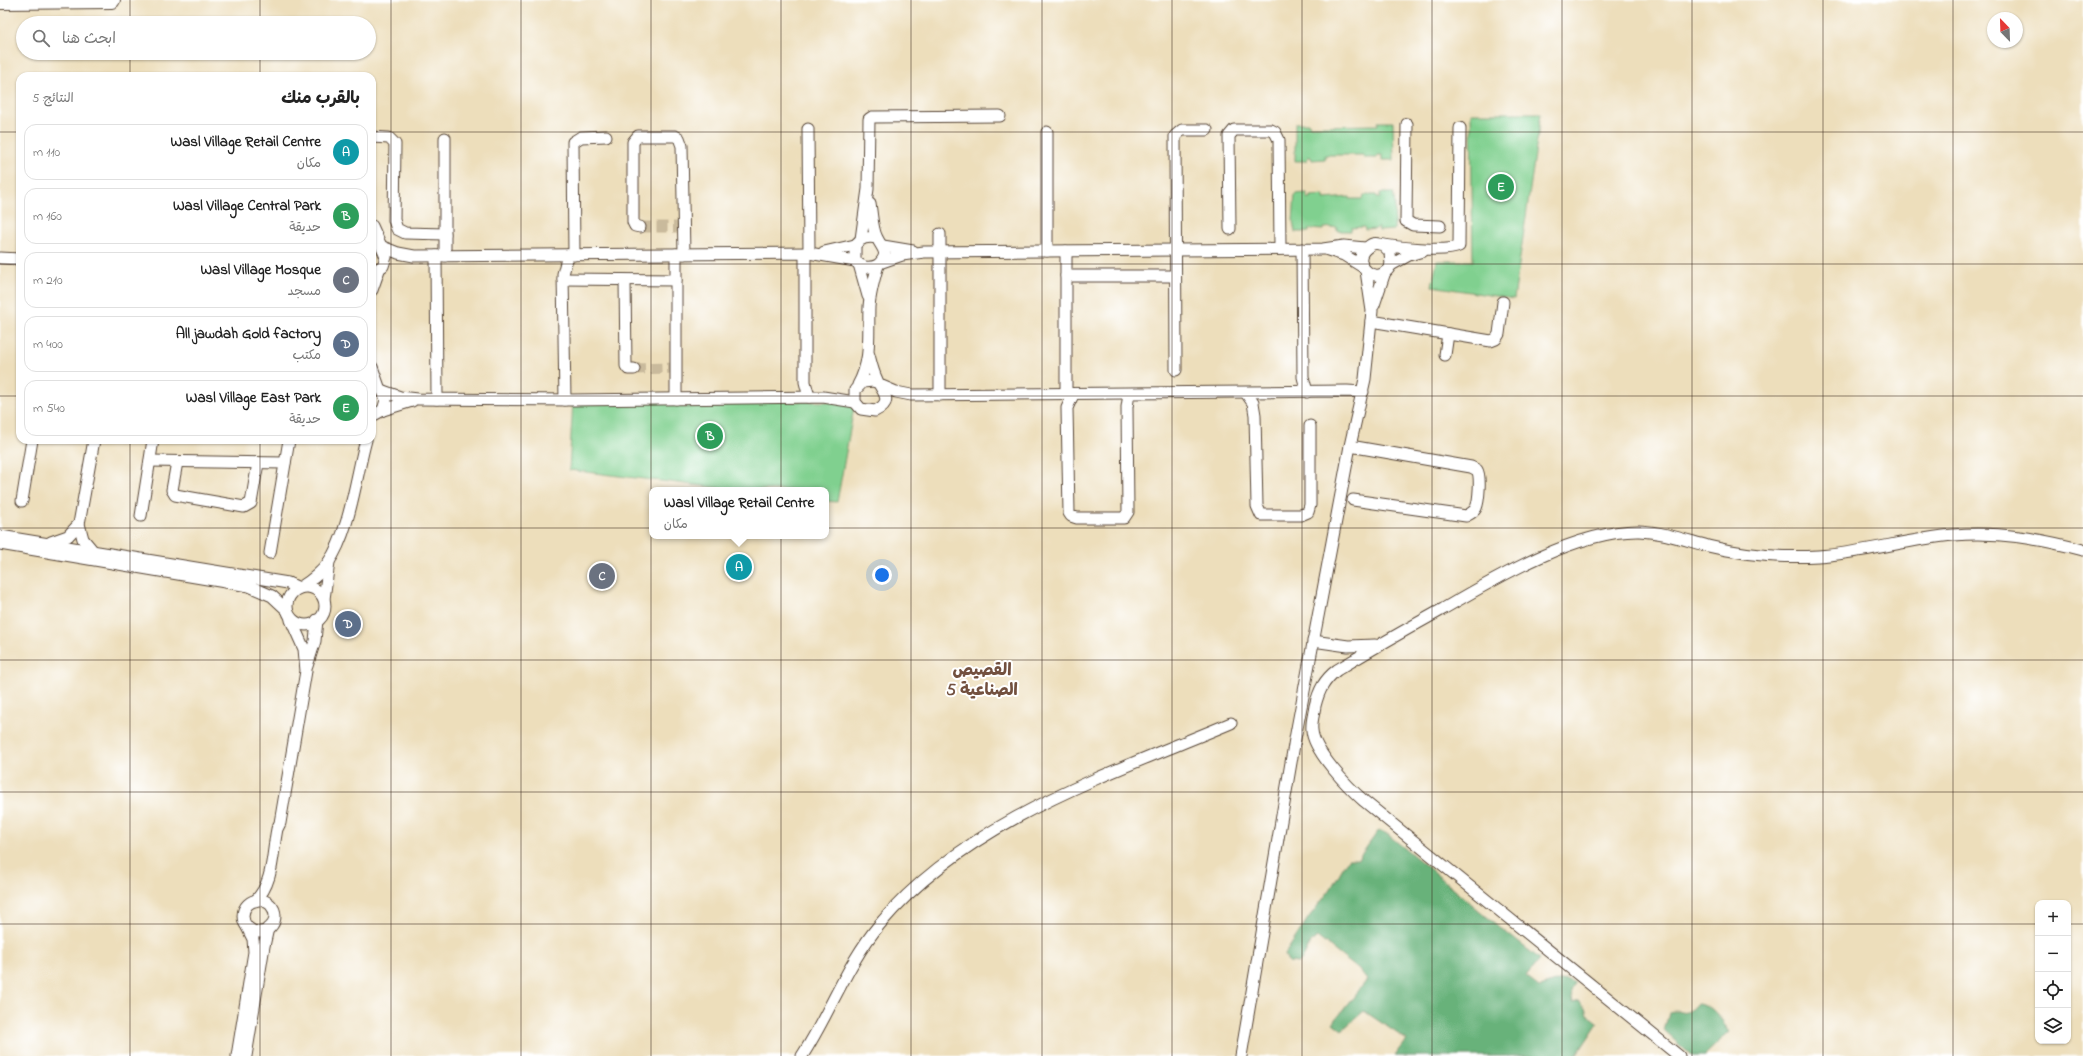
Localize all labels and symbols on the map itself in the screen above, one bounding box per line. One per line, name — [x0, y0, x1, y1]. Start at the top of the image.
north arrow — [1987, 12, 2023, 48]
pin: E — [1488, 172, 1514, 202]
pin: B — [697, 421, 723, 451]
pin: A — [726, 552, 752, 582]
pin: C — [589, 561, 615, 591]
your location — [872, 565, 892, 585]
pin: D — [335, 609, 361, 639]
district label: القصيص الصناعية 5 — [946, 658, 1018, 703]

